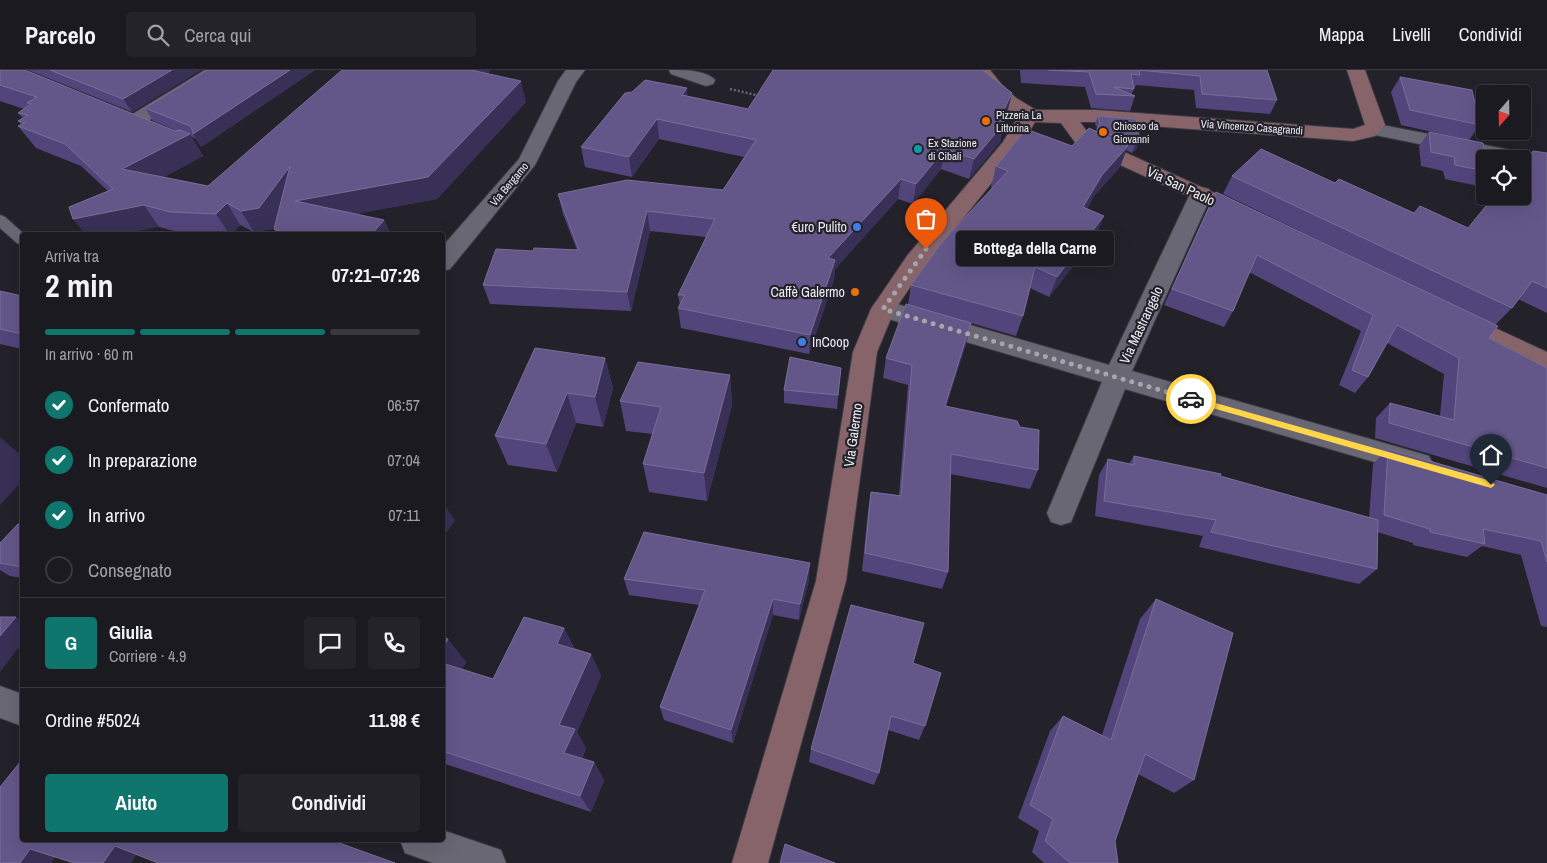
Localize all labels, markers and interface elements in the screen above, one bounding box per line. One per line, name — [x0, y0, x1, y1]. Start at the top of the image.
search box — [126, 12, 476, 57]
text: Parcelo — [25, 19, 96, 51]
icon: search — [144, 21, 172, 49]
text: Cerca qui — [184, 22, 252, 48]
text: Mappa — [1319, 22, 1364, 47]
text: Livelli — [1392, 22, 1431, 47]
text: Condividi — [1459, 22, 1522, 47]
north arrow — [1476, 85, 1531, 140]
map controls — [1476, 85, 1531, 205]
place label: Pizzeria La Littorina — [996, 108, 1042, 135]
marker: Pizzeria La Littorina — [980, 115, 992, 127]
street label: Via Vincenzo Casagrandi — [1200, 116, 1304, 138]
place label: Chiosco da Giovanni — [1113, 119, 1159, 146]
marker: Chiosco da Giovanni — [1097, 126, 1109, 138]
place label: Ex Stazione di Cibali — [928, 136, 977, 163]
marker: Ex Stazione di Cibali — [912, 143, 924, 155]
button: locate — [1476, 150, 1531, 205]
street label: Via Bergamo — [487, 159, 531, 209]
street label: Via San Paolo — [1144, 162, 1218, 210]
pin — [905, 198, 947, 249]
icon: bag — [912, 205, 940, 233]
place label: €uro Pulito — [791, 218, 847, 236]
marker: €uro Pulito — [851, 221, 863, 233]
callout: Bottega della Carne — [956, 232, 1114, 266]
text: Bottega della Carne — [973, 237, 1097, 259]
text: Arriva tra — [45, 245, 99, 267]
text: 07:21–07:26 — [332, 262, 420, 288]
text: 2 min — [45, 264, 114, 307]
place label: Caffè Galermo — [771, 283, 845, 301]
street label: Via Mastrangelo — [1115, 283, 1167, 367]
marker: Caffè Galermo — [849, 286, 861, 298]
place label: InCoop — [812, 333, 849, 351]
marker: InCoop — [796, 336, 808, 348]
text: In arrivo · 60 m — [45, 343, 133, 365]
courier — [1166, 374, 1216, 424]
icon: car — [1177, 385, 1205, 413]
icon: check — [45, 391, 73, 419]
text: Confermato — [88, 392, 169, 418]
text: 06:57 — [387, 394, 420, 416]
street label: Via Galermo — [840, 402, 866, 468]
pin — [1470, 434, 1512, 485]
icon: home — [1477, 441, 1505, 469]
icon: check — [45, 446, 73, 474]
text: In preparazione — [88, 447, 197, 473]
text: 07:04 — [387, 449, 420, 471]
icon: check — [45, 501, 73, 529]
text: In arrivo — [88, 502, 145, 528]
text: 07:11 — [388, 504, 420, 526]
text: Consegnato — [88, 557, 172, 583]
button: chat — [304, 617, 356, 669]
button: phone — [368, 617, 420, 669]
text: Giulia — [109, 619, 152, 645]
text: G — [65, 630, 77, 656]
text: Corriere · 4.9 — [109, 645, 186, 667]
text: Ordine #5024 — [45, 707, 140, 733]
text: 11.98 € — [369, 707, 420, 733]
button: Aiuto — [45, 774, 228, 832]
button: Condividi — [238, 774, 420, 832]

